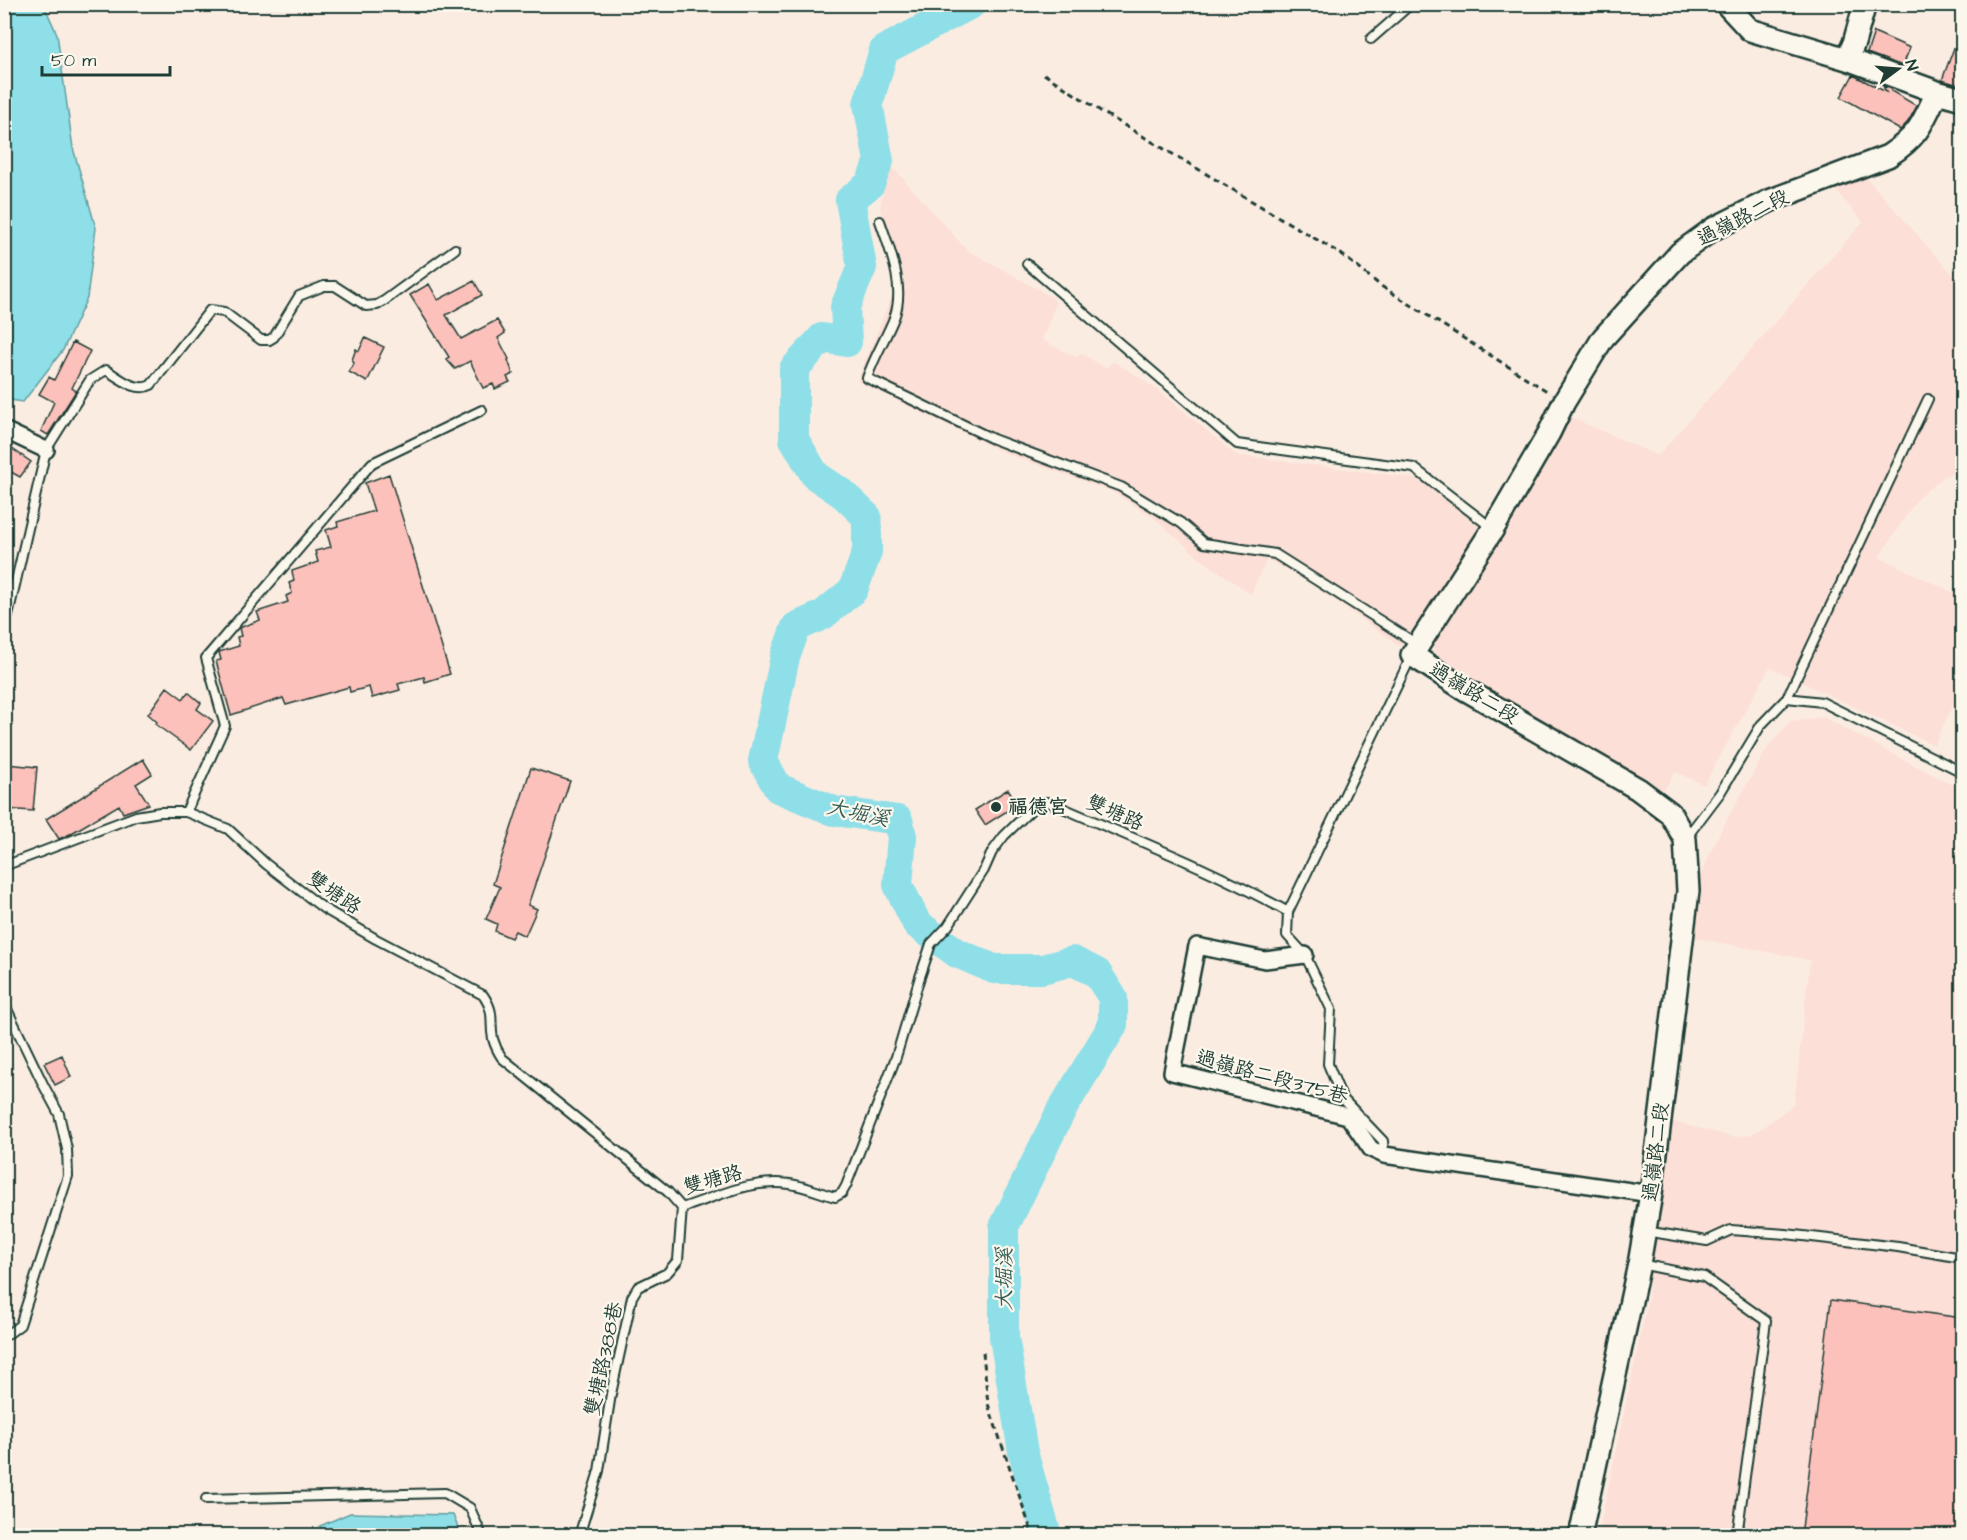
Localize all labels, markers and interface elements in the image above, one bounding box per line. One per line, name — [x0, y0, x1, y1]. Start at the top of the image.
scale bar — [42, 39, 170, 77]
north arrow — [1868, 39, 1928, 99]
text: 50 m — [51, 48, 96, 73]
text: N — [1900, 57, 1923, 73]
street label: 過嶺路二段 — [1692, 183, 1794, 253]
street label: 過嶺路二段 — [1424, 655, 1524, 731]
street label: 雙塘路 — [1082, 788, 1149, 838]
water label: 大堀溪 — [824, 792, 893, 834]
place label: 福德宮 — [1008, 793, 1068, 821]
marker: 福德宮 — [989, 800, 1003, 814]
street label: 雙塘路 — [301, 865, 368, 922]
street label: 過嶺路二段375巷 — [1193, 1043, 1352, 1111]
street label: 過嶺路二段 — [1636, 1101, 1676, 1203]
street label: 雙塘路 — [680, 1158, 747, 1202]
water label: 大堀溪 — [990, 1247, 1019, 1311]
street label: 雙塘路388巷 — [578, 1298, 630, 1419]

